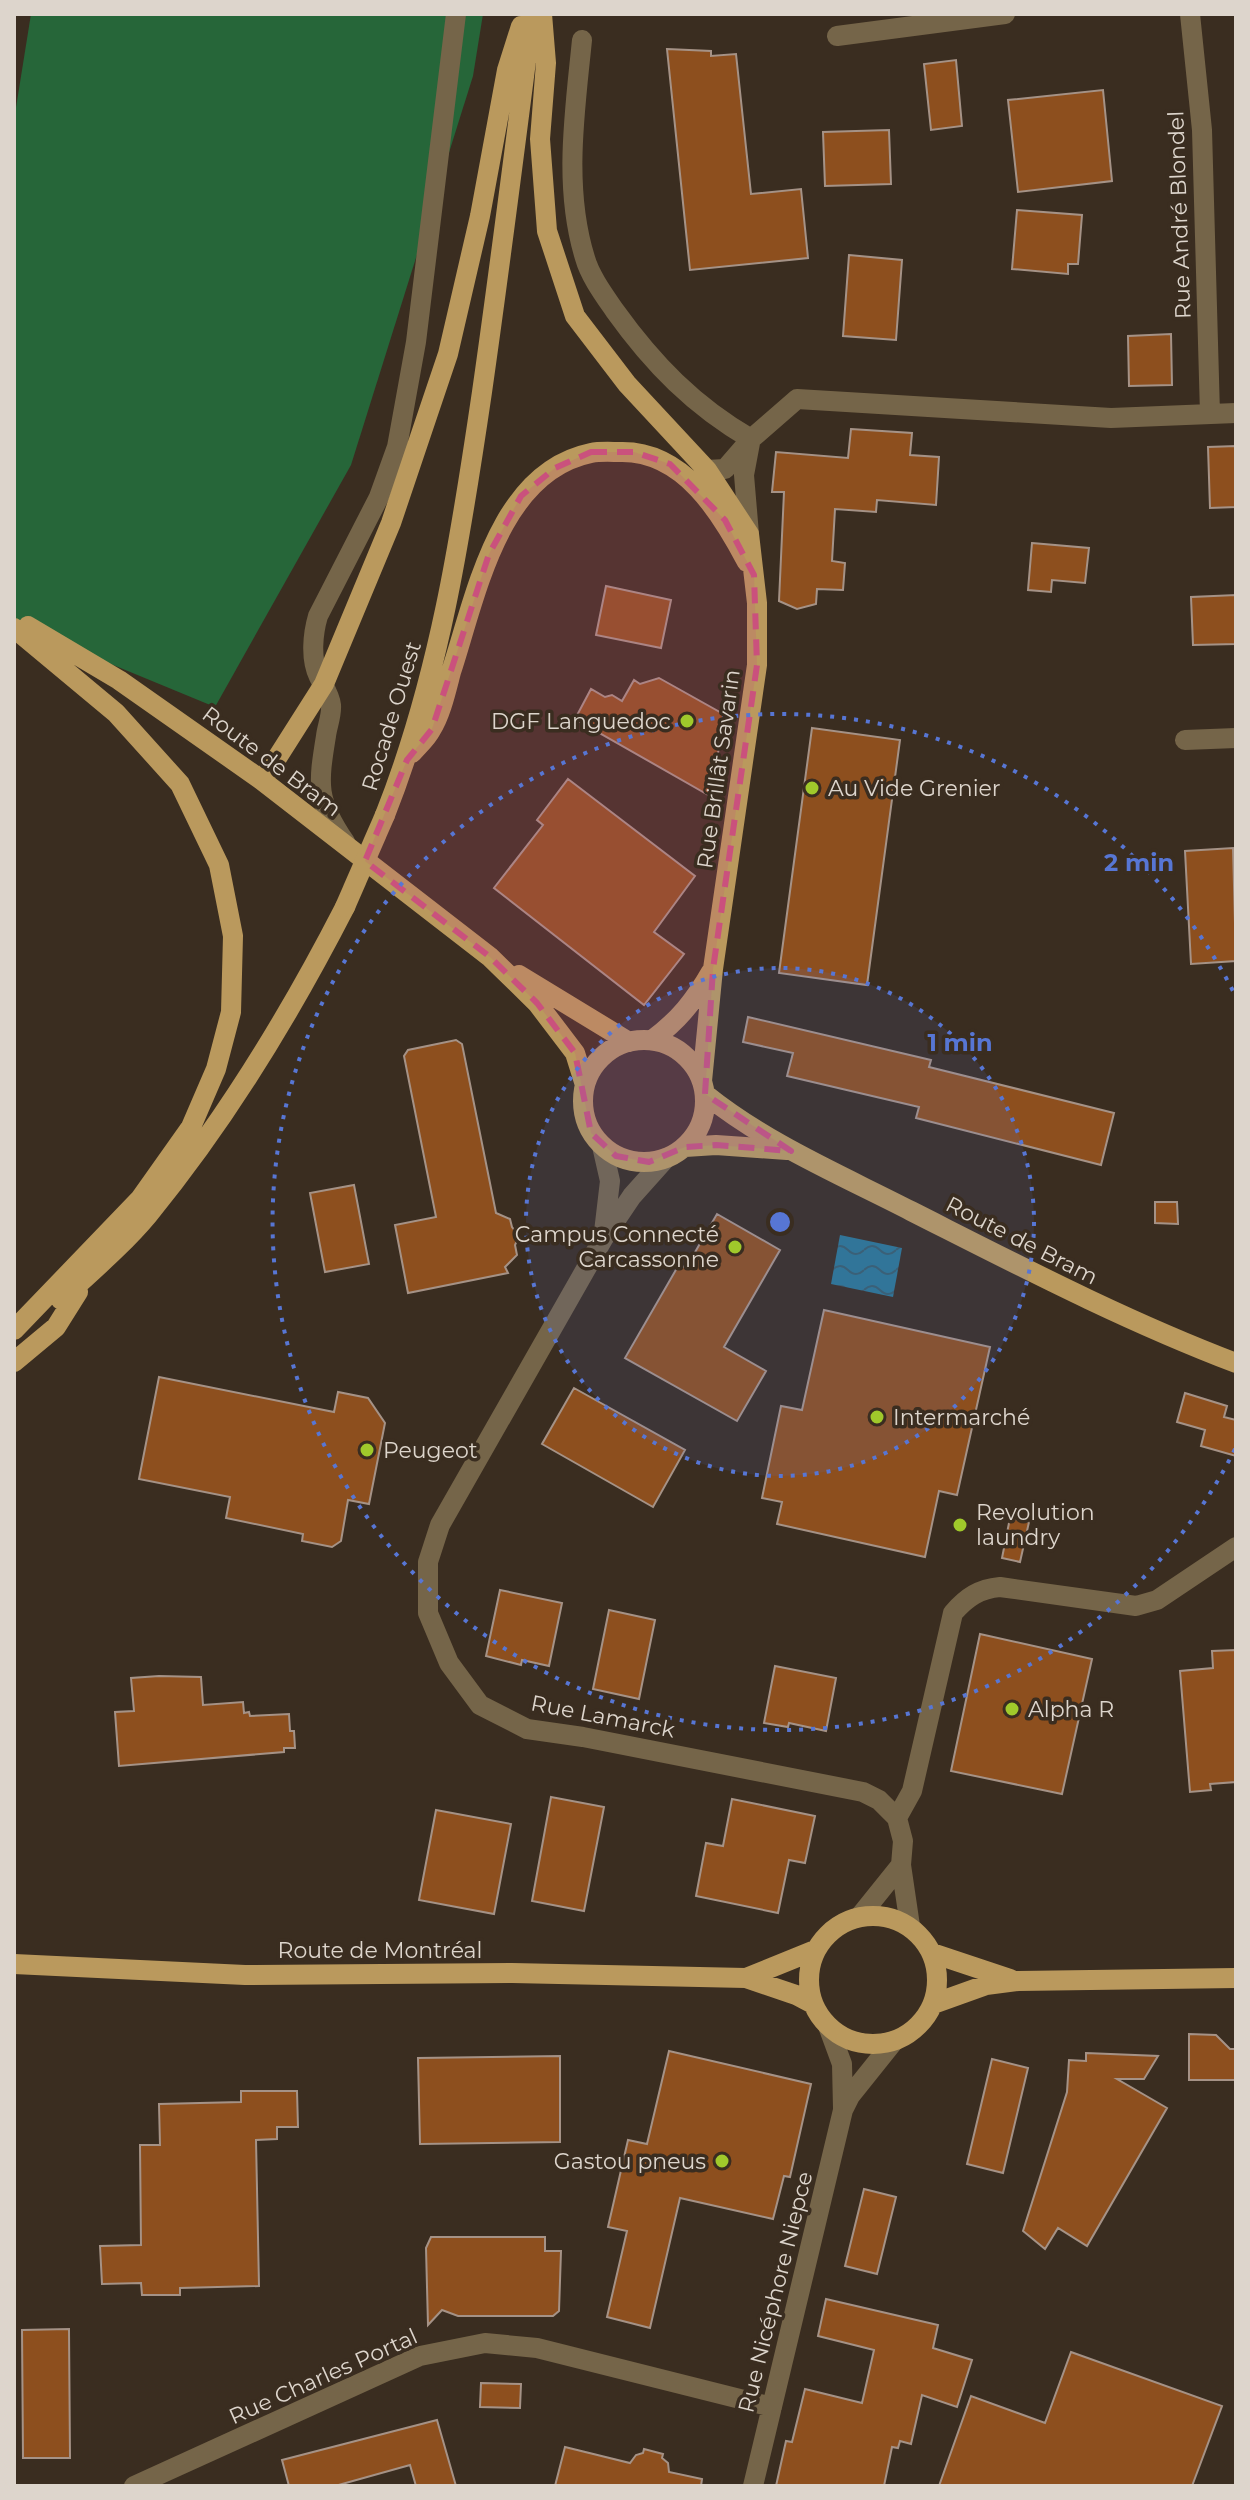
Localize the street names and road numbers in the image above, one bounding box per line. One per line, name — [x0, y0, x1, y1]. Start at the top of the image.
street label: Rue André Blondel — [1162, 110, 1197, 319]
street label: Rocade Ouest — [356, 638, 427, 794]
street label: Rue Brillât Savarin — [691, 668, 746, 870]
street label: Route de Bram — [197, 700, 346, 822]
street label: Route de Bram — [941, 1191, 1102, 1290]
street label: Rue Lamarck — [529, 1689, 678, 1744]
street label: Route de Montréal — [277, 1937, 483, 1964]
street label: Rue Nicéphore Niepce — [732, 2169, 819, 2416]
street label: Rue Charles Portal — [225, 2323, 422, 2430]

